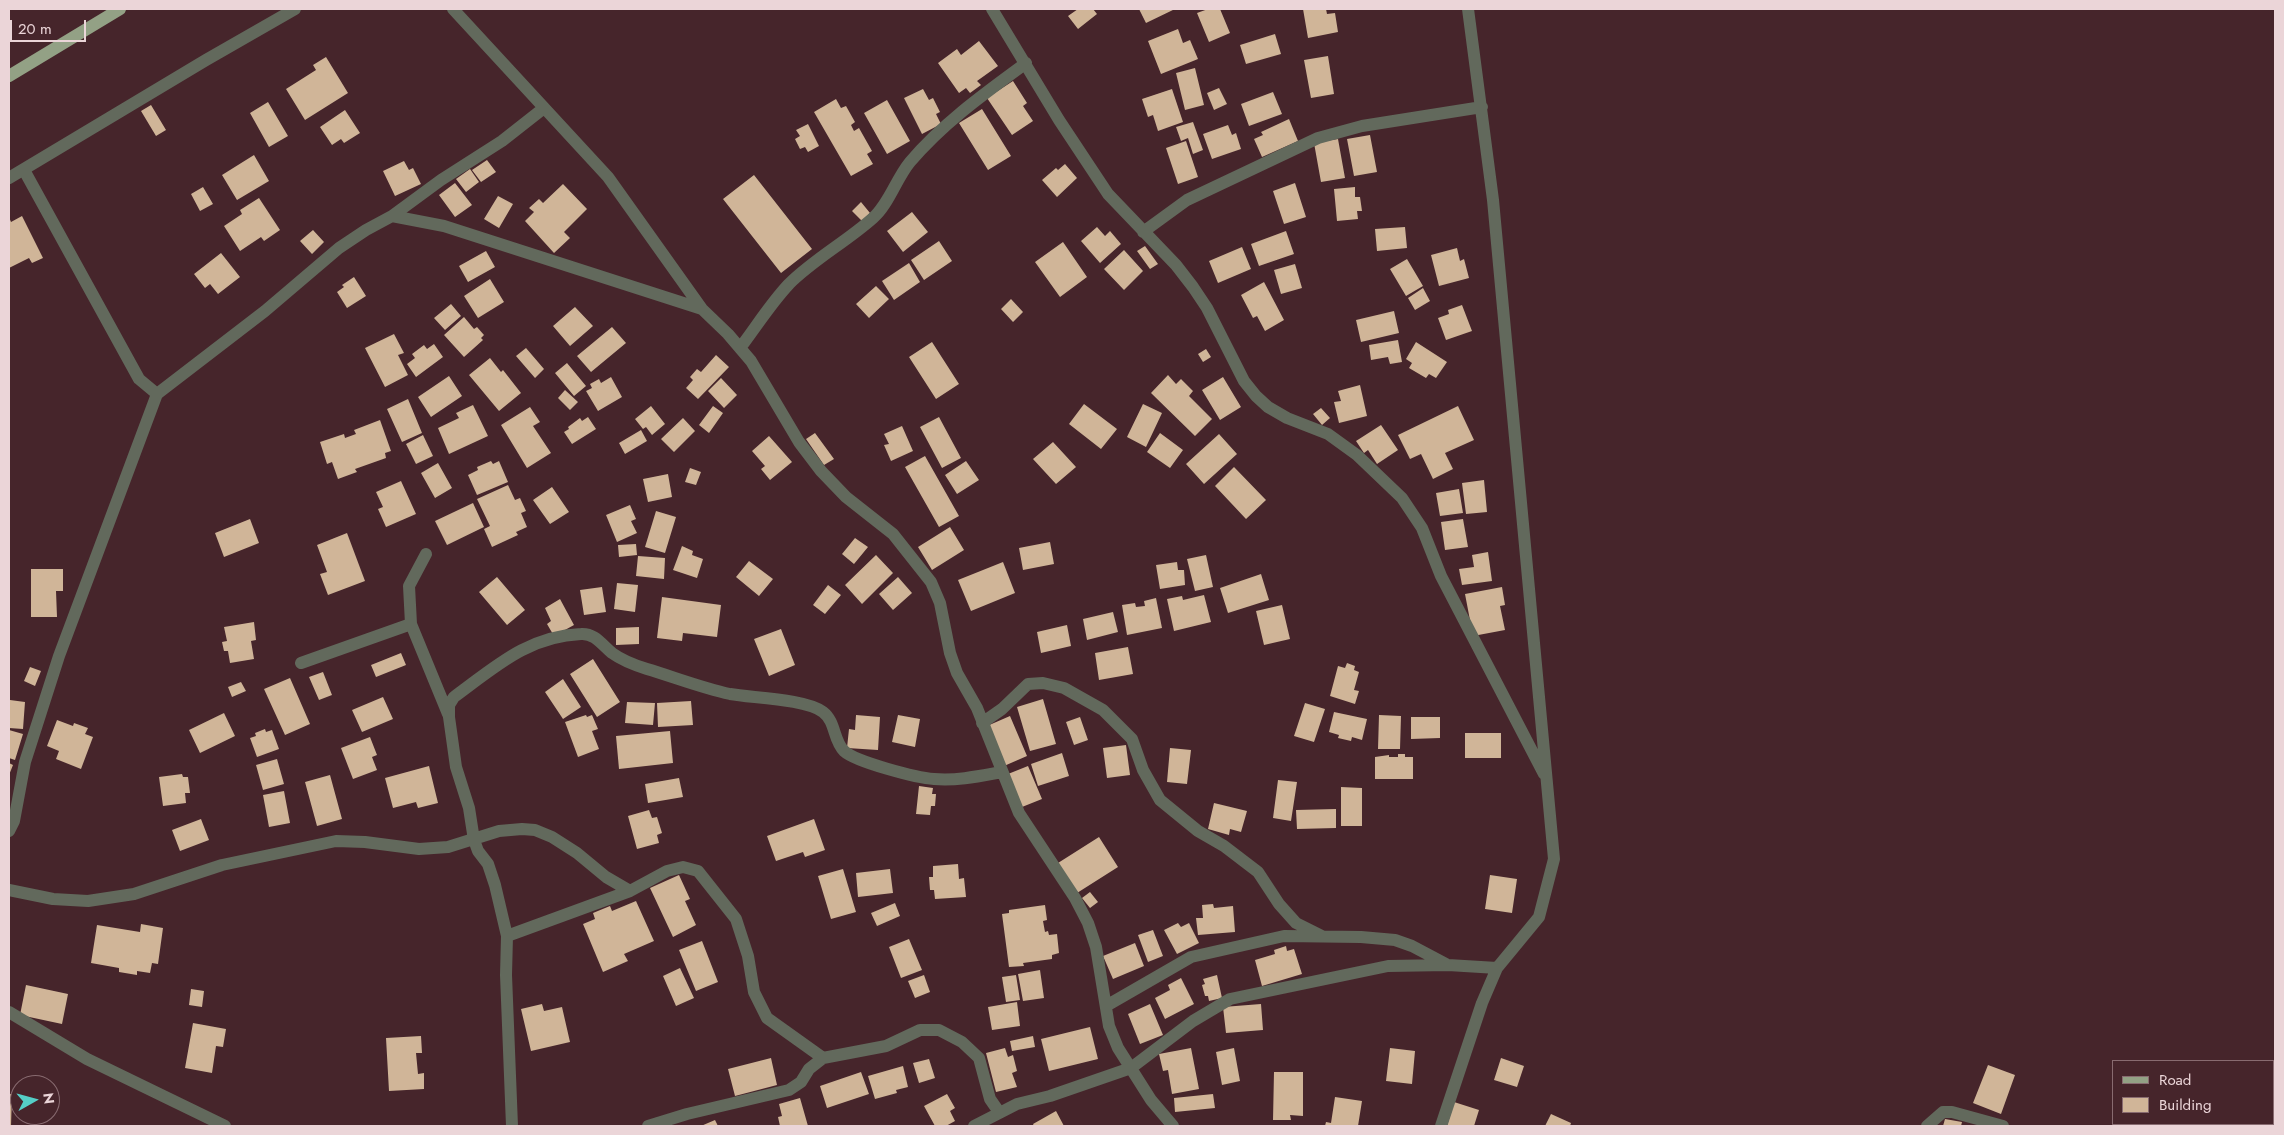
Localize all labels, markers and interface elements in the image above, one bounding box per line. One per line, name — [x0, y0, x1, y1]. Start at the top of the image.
scale bar — [12, 10, 89, 42]
text: 20 m — [18, 18, 52, 40]
legend — [2112, 1060, 2274, 1125]
text: Road — [2159, 1069, 2191, 1091]
north arrow — [10, 1075, 60, 1125]
text: N — [38, 1092, 59, 1105]
text: Building — [2159, 1094, 2211, 1116]

